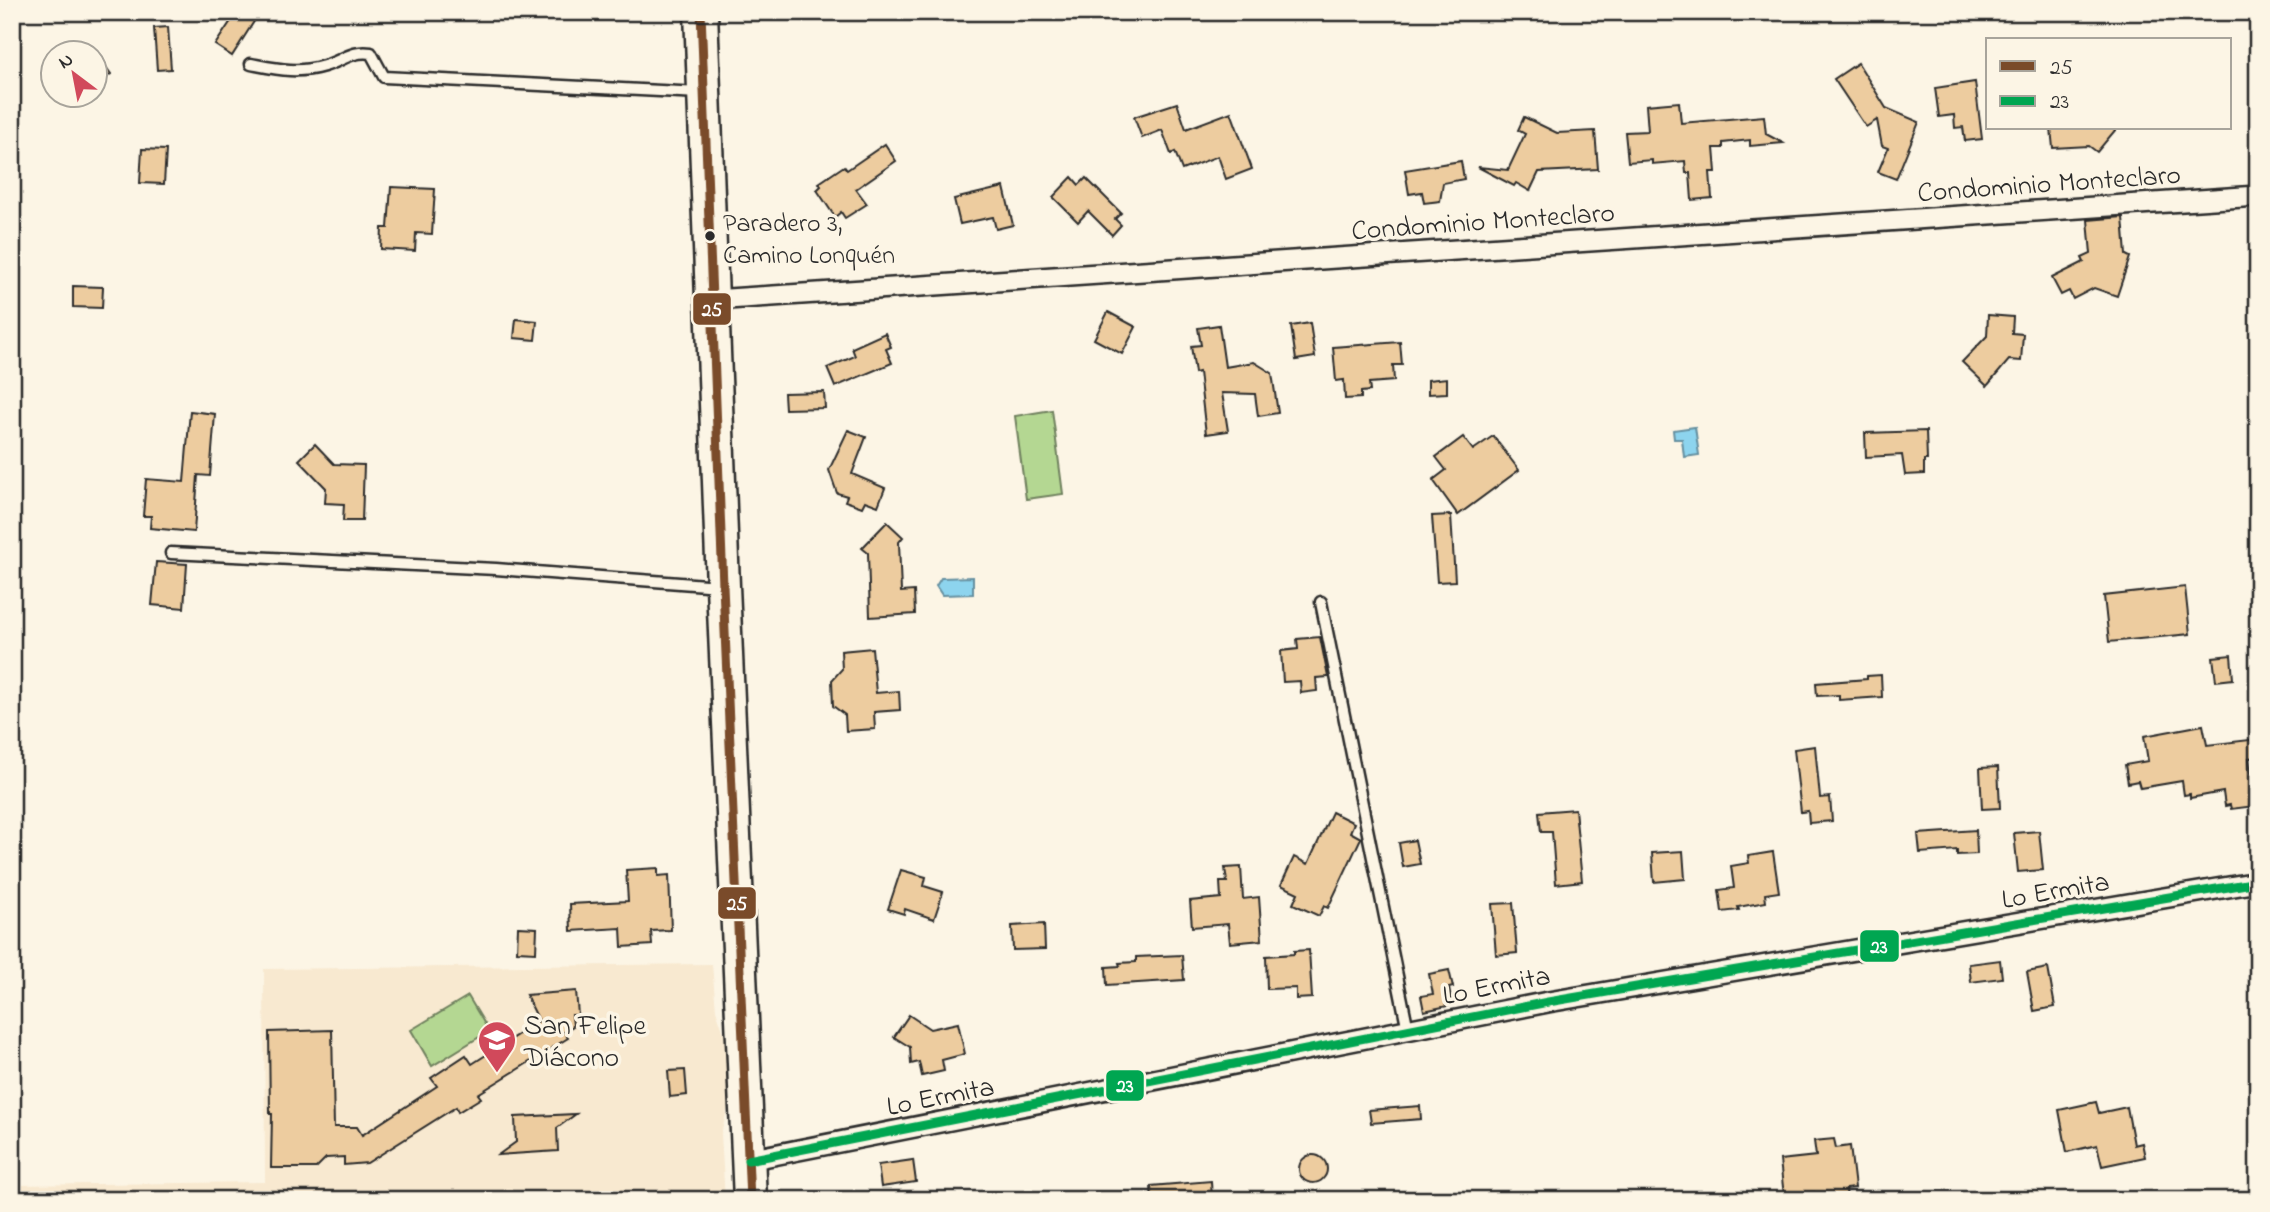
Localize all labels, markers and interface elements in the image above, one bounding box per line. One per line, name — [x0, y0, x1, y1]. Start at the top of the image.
north arrow — [38, 38, 108, 108]
legend — [1986, 38, 2232, 130]
text: N — [54, 47, 79, 77]
text: 25 — [2050, 54, 2072, 84]
text: 23 — [2050, 88, 2069, 118]
street label: Condominio Monteclaro — [1916, 156, 2182, 215]
street label: Condominio Monteclaro — [1350, 194, 1616, 253]
place label: Paradero 3, Camino Lonquén — [723, 206, 895, 276]
marker: Paradero 3, Camino Lonquén — [703, 229, 717, 243]
line badge: 25 — [692, 292, 732, 326]
text: 25 — [701, 298, 722, 325]
street label: Lo Ermita — [1998, 863, 2113, 922]
line badge: 25 — [717, 886, 757, 920]
text: 25 — [726, 892, 747, 919]
line badge: 23 — [1859, 929, 1900, 963]
text: 23 — [1869, 935, 1888, 962]
street label: Lo Ermita — [1439, 957, 1554, 1018]
place label: San Felipe Diácono — [523, 1007, 647, 1080]
school or university icon: San Felipe Diácono — [476, 1019, 518, 1074]
street label: Lo Ermita — [883, 1068, 998, 1129]
line badge: 23 — [1105, 1069, 1145, 1102]
text: 23 — [1115, 1074, 1134, 1101]

